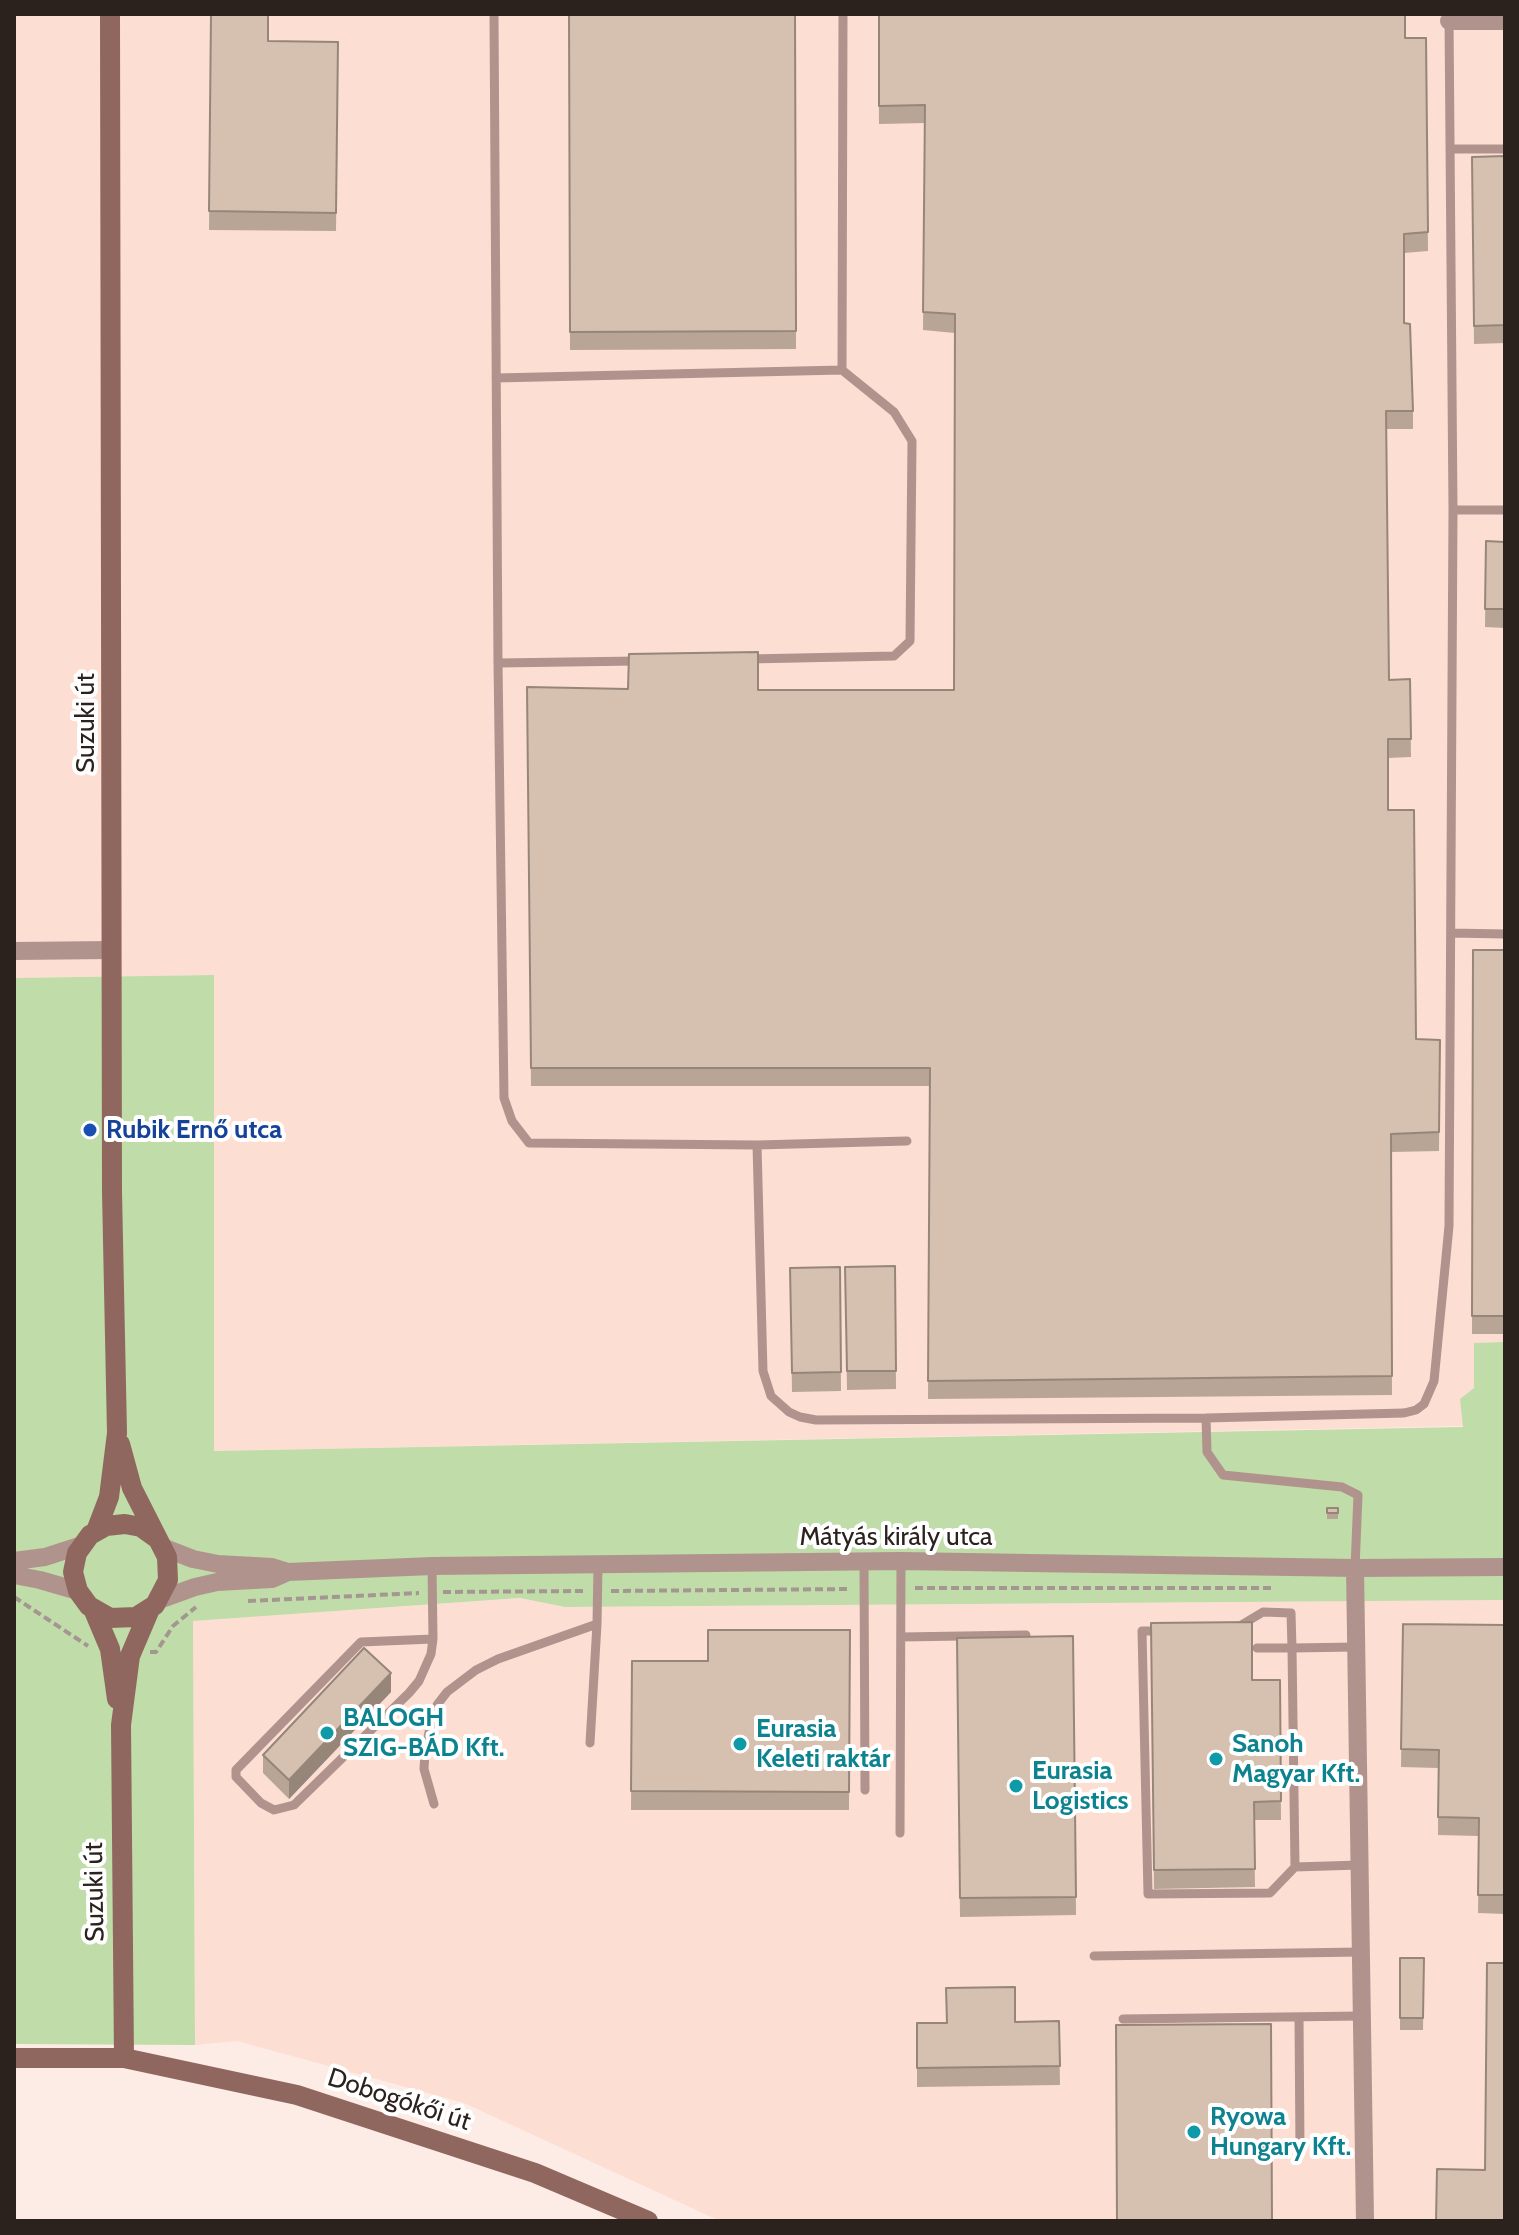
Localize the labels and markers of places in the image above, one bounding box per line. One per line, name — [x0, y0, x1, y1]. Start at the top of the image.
place label: Rubik Ernő utca — [106, 1114, 282, 1146]
marker: Rubik Ernő utca — [81, 1121, 99, 1139]
place label: BALOGH SZIG-BÁD Kft. — [343, 1702, 504, 1764]
place label: Eurasia Keleti raktár — [756, 1713, 890, 1774]
marker: BALOGH SZIG-BÁD Kft. — [318, 1724, 336, 1742]
place label: Sanoh Magyar Kft. — [1232, 1728, 1360, 1790]
marker: Eurasia Keleti raktár — [731, 1735, 749, 1753]
marker: Sanoh Magyar Kft. — [1207, 1750, 1225, 1768]
place label: Eurasia Logistics — [1032, 1755, 1129, 1816]
marker: Eurasia Logistics — [1007, 1777, 1025, 1795]
place label: Ryowa Hungary Kft. — [1210, 2101, 1351, 2162]
marker: Ryowa Hungary Kft. — [1185, 2123, 1203, 2141]

